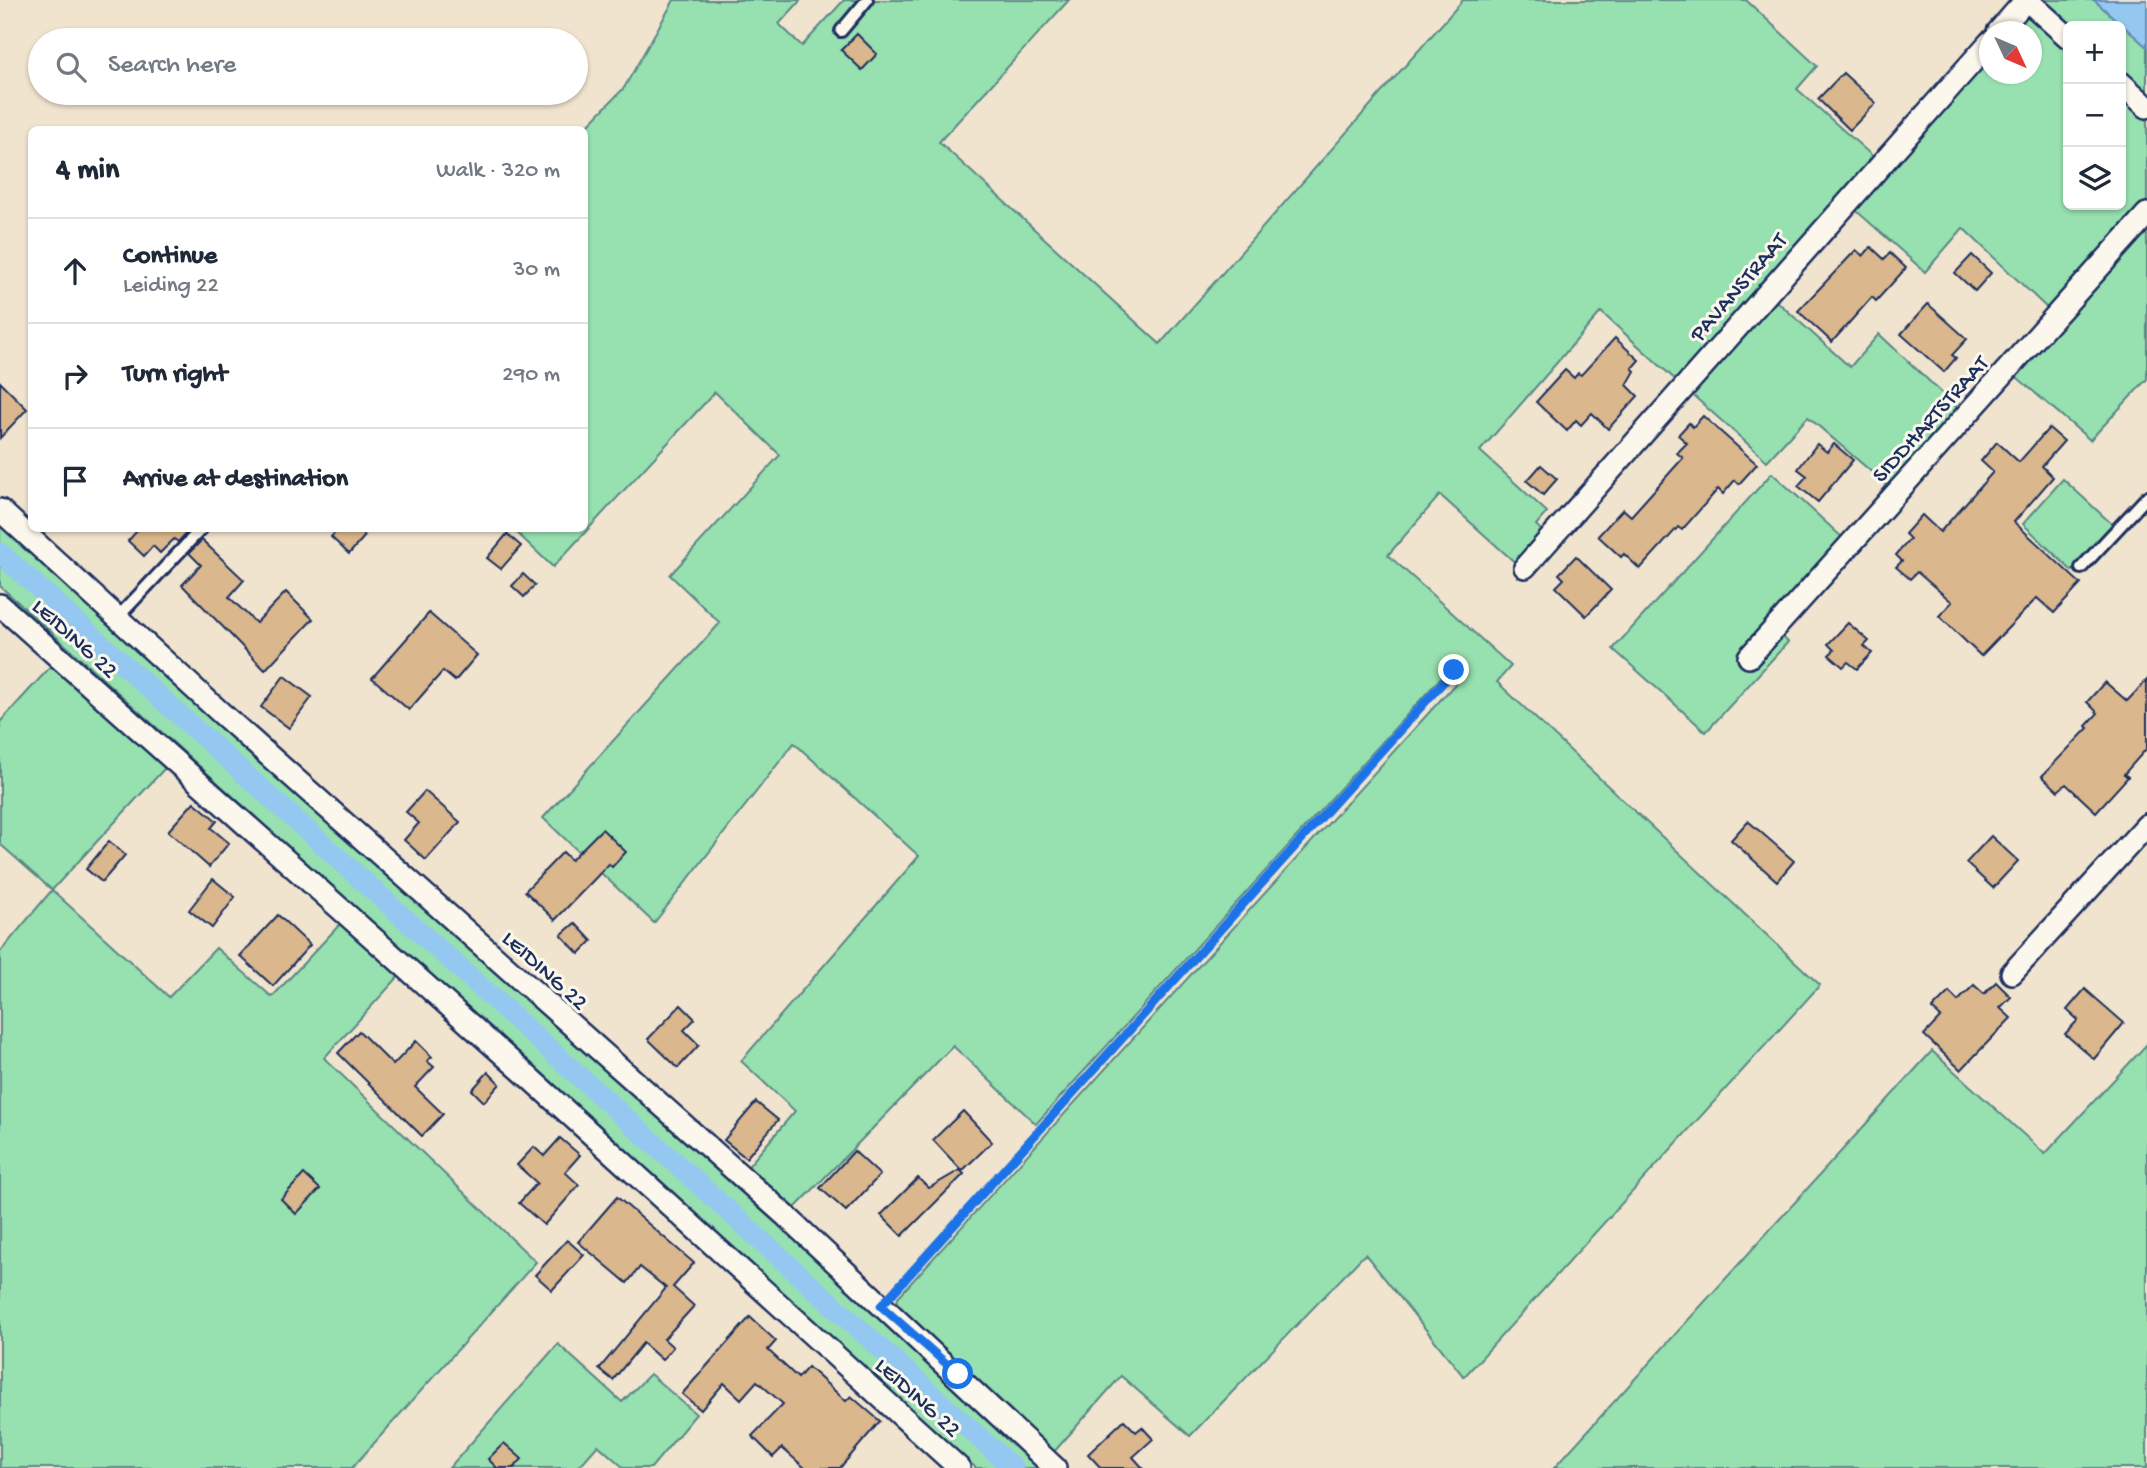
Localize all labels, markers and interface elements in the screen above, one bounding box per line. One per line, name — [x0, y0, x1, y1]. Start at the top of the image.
north arrow — [1979, 21, 2042, 84]
map controls — [2063, 21, 2126, 210]
button: + — [2063, 21, 2126, 84]
search box — [28, 28, 588, 105]
icon: search — [52, 48, 90, 86]
text: Search here — [108, 51, 236, 82]
button: − — [2063, 84, 2126, 147]
button: layers — [2063, 147, 2126, 210]
text: 4 min — [56, 154, 119, 189]
text: Walk · 320 m — [436, 158, 560, 185]
street label: PAVANSTRAAT — [1684, 228, 1795, 349]
text: Continue — [123, 242, 217, 273]
icon: ahead — [56, 252, 94, 290]
text: 30 m — [513, 257, 560, 284]
text: Leiding 22 — [123, 273, 219, 300]
street label: SIDDHARTSTRAAT — [1868, 351, 1996, 489]
icon: right — [56, 357, 94, 395]
text: Turn right — [123, 360, 227, 391]
text: 290 m — [502, 362, 560, 389]
icon: arrive — [56, 462, 94, 500]
text: Arrive at destination — [123, 465, 348, 496]
street label: LEIDING 22 — [25, 594, 122, 685]
route end — [1438, 654, 1469, 685]
street label: LEIDING 22 — [495, 926, 592, 1017]
street label: LEIDING 22 — [868, 1353, 965, 1444]
route start — [942, 1358, 973, 1389]

